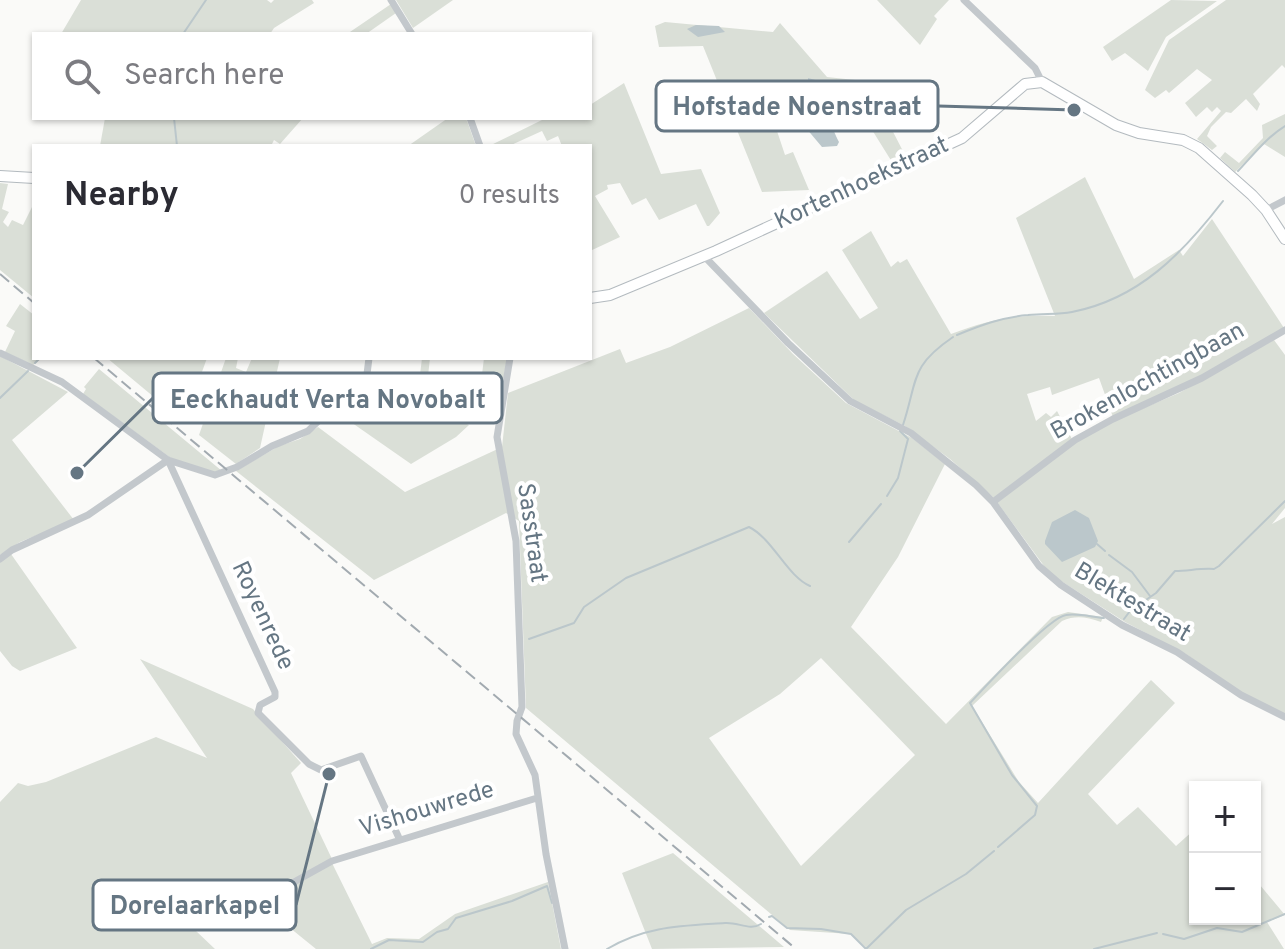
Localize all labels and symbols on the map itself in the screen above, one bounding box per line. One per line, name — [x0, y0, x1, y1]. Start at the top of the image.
callout: Hofstade Noenstraat — [656, 81, 938, 131]
text: Hofstade Noenstraat — [672, 92, 922, 125]
street label: Kortenhoekstraat — [770, 131, 954, 237]
street label: Brokenlochtingbaan — [1046, 316, 1250, 448]
callout: Eeckhaudt Verta Novobalt — [153, 373, 502, 423]
text: Eeckhaudt Verta Novobalt — [170, 385, 486, 418]
street label: Sasstraat — [509, 481, 553, 585]
street label: Blektestraat — [1068, 556, 1196, 650]
street label: Royenrede — [224, 557, 300, 675]
street label: Vishouwrede — [356, 775, 498, 845]
callout: Dorelaarkapel — [93, 880, 296, 930]
text: Dorelaarkapel — [110, 891, 280, 924]

